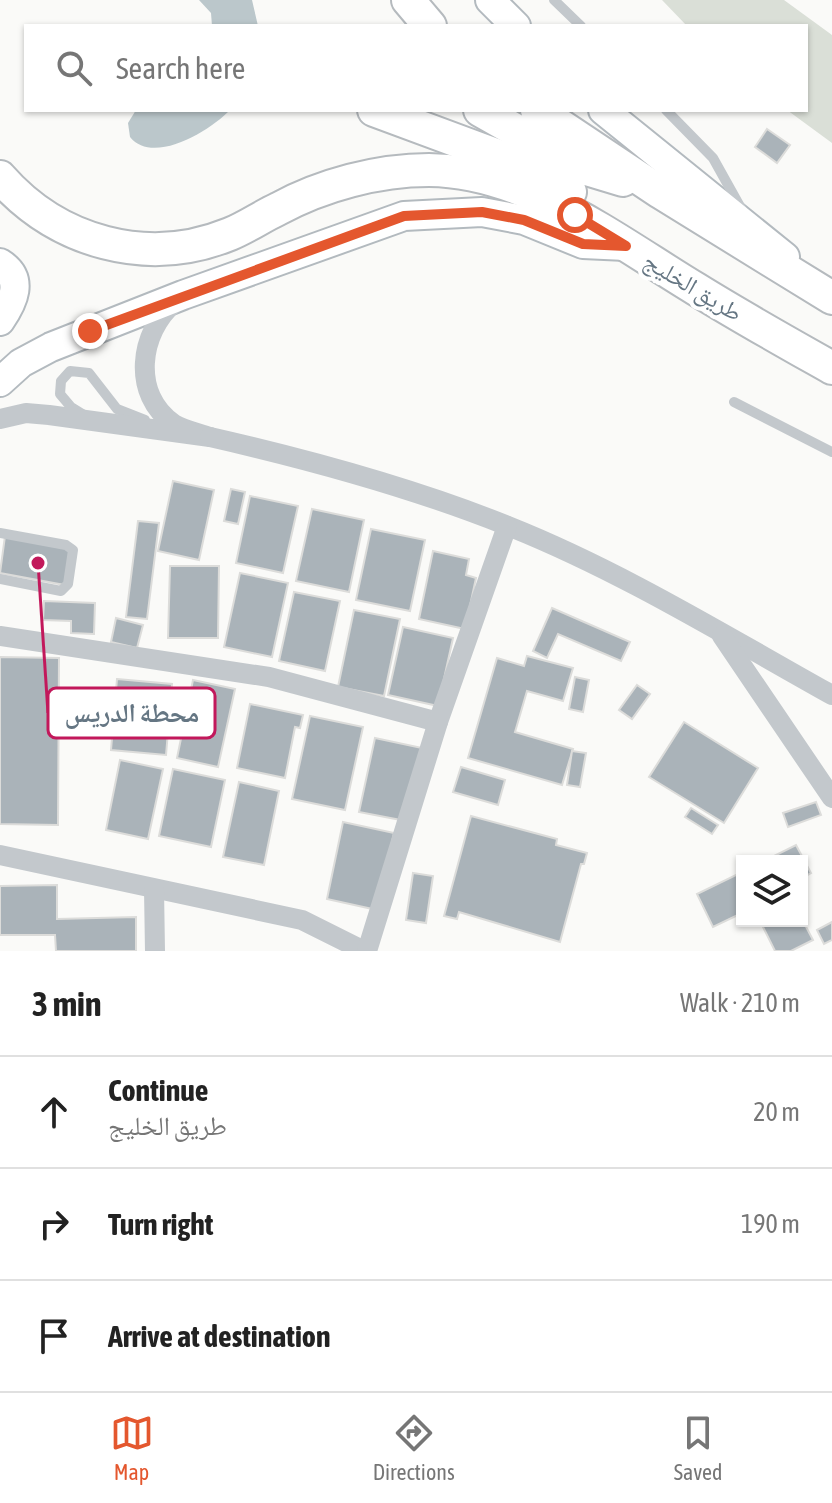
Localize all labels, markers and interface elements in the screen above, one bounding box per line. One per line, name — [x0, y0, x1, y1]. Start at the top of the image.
search box — [24, 24, 808, 112]
icon: search — [52, 46, 96, 90]
text: Search here — [116, 51, 245, 85]
route start — [557, 197, 593, 233]
street label: طريق الخليج — [638, 247, 747, 328]
route end — [72, 313, 108, 349]
callout: محطة الدريس — [48, 688, 215, 738]
text: محطة الدريس — [65, 698, 199, 729]
map controls — [736, 855, 808, 927]
button: layers — [736, 855, 808, 927]
text: 3 min — [32, 984, 101, 1023]
text: Walk · 210 m — [680, 988, 800, 1018]
text: Continue — [108, 1073, 208, 1107]
icon: ahead — [32, 1090, 76, 1134]
text: 20 m — [753, 1097, 800, 1127]
text: طريق الخليج — [108, 1111, 227, 1141]
icon: right — [32, 1202, 76, 1246]
text: Turn right — [108, 1207, 214, 1241]
text: 190 m — [741, 1209, 800, 1239]
icon: arrive — [32, 1314, 76, 1358]
text: Arrive at destination — [108, 1319, 330, 1353]
tab: Map — [110, 1411, 154, 1485]
tab: Directions — [373, 1411, 455, 1485]
tab: Saved — [674, 1411, 722, 1485]

